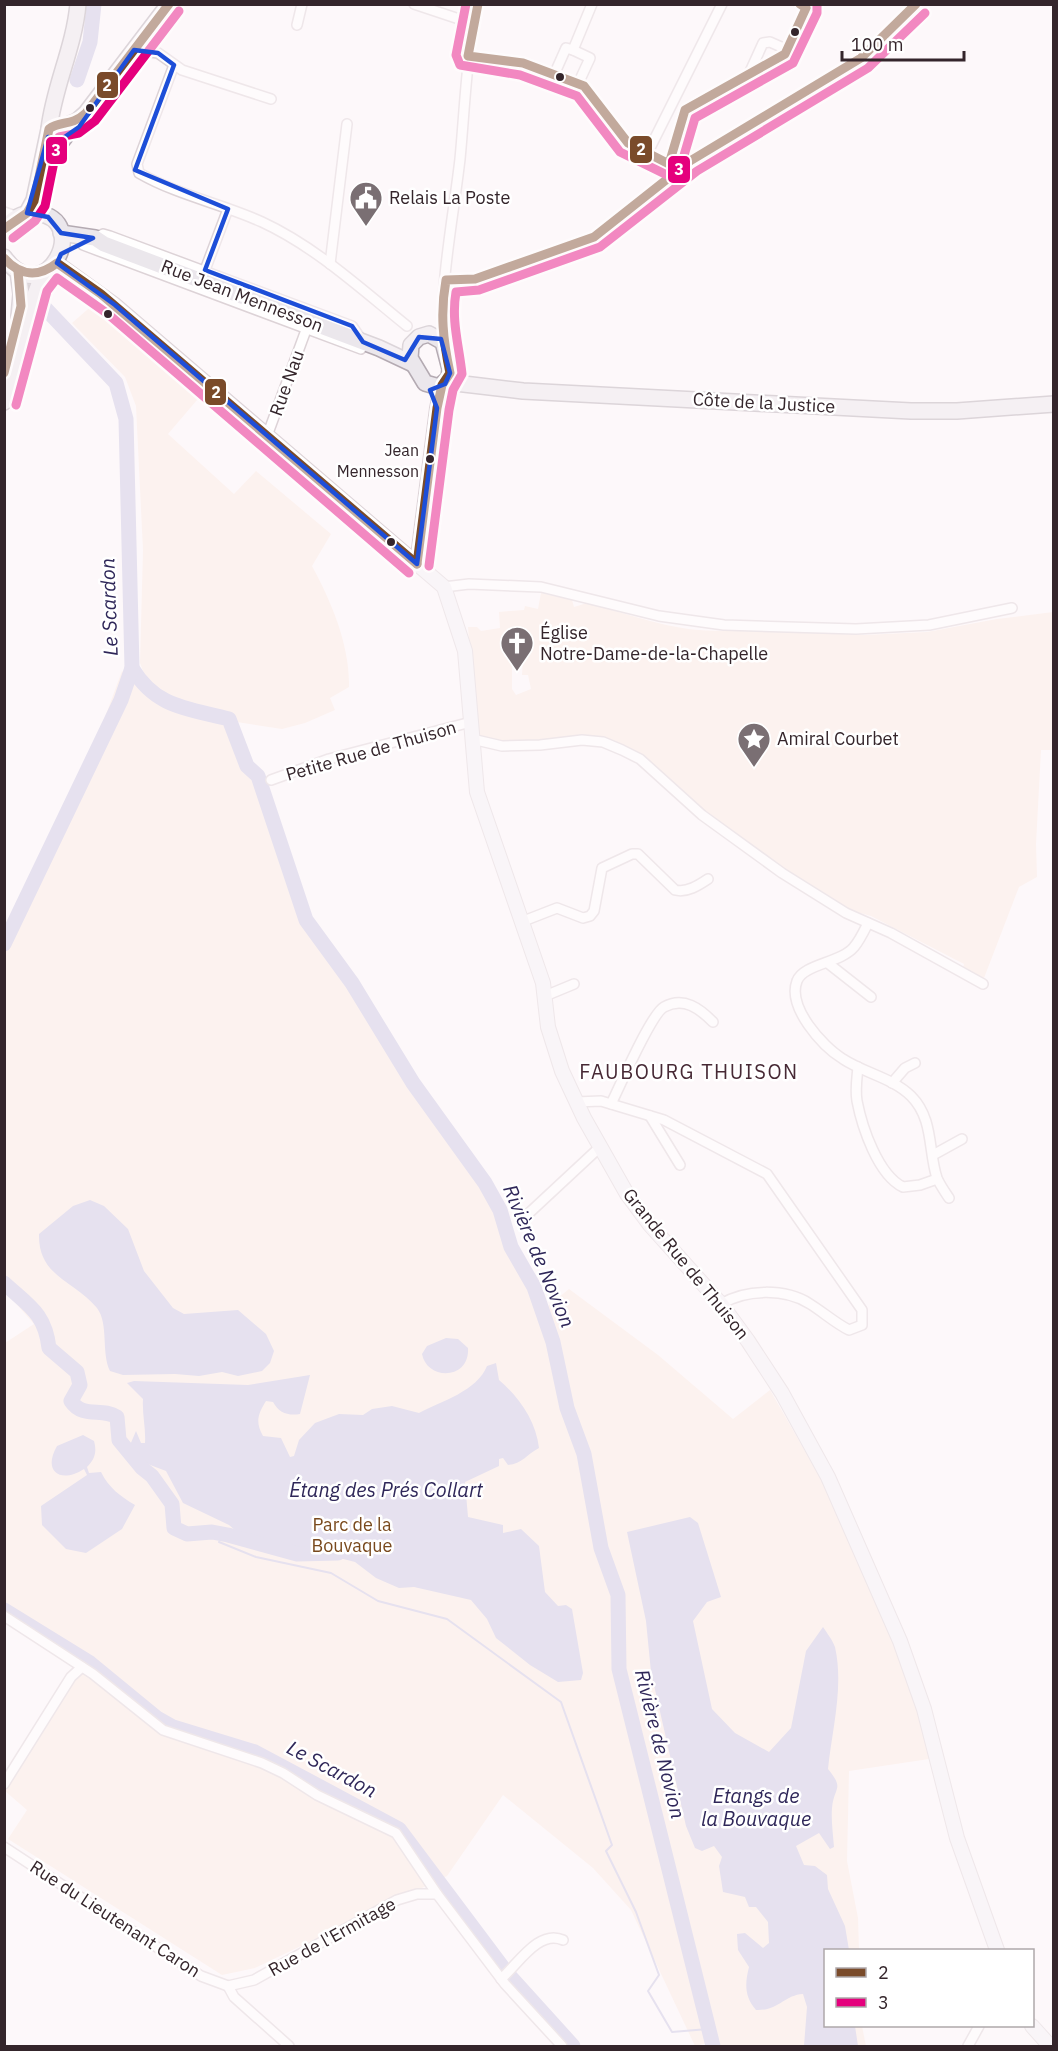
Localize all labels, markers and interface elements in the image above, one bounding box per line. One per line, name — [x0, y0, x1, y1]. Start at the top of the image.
scale bar — [842, 24, 964, 62]
unlabelled marker — [789, 26, 801, 38]
text: 100 m — [851, 33, 903, 56]
line badge: 2 — [96, 71, 119, 99]
unlabelled marker — [554, 71, 566, 83]
text: 2 — [102, 75, 112, 95]
unlabelled marker — [84, 102, 96, 114]
line badge: 2 — [629, 135, 653, 164]
line badge: 3 — [45, 136, 68, 165]
text: 2 — [636, 139, 646, 159]
text: 3 — [51, 140, 61, 160]
line badge: 3 — [667, 155, 691, 184]
text: 3 — [674, 159, 684, 179]
public building icon: Relais La Poste — [348, 180, 384, 227]
place label: Relais La Poste — [389, 186, 511, 209]
street label: Rue Jean Mennesson — [158, 254, 326, 337]
unlabelled marker — [102, 308, 114, 320]
street label: Rue Nau — [264, 347, 309, 419]
line badge: 2 — [204, 378, 227, 406]
text: 2 — [211, 382, 221, 402]
street label: Côte de la Justice — [692, 387, 836, 418]
place label: Jean Mennesson — [337, 440, 419, 481]
marker: Jean Mennesson — [424, 453, 436, 465]
unlabelled marker — [385, 536, 397, 548]
water label: Le Scardon — [93, 557, 124, 657]
place label: Église Notre-Dame-de-la-Chapelle — [540, 621, 768, 665]
church icon: Église Notre-Dame-de-la-Chapelle — [499, 625, 535, 672]
street label: Petite Rue de Thuison — [283, 715, 459, 786]
place icon: Amiral Courbet — [736, 721, 772, 768]
place label: Amiral Courbet — [777, 727, 899, 750]
district label: FAUBOURG THUISON — [579, 1058, 799, 1085]
water label: Rivière de Novion — [497, 1180, 582, 1332]
street label: Grande Rue de Thuison — [618, 1183, 755, 1344]
water label: Étang des Prés Collart — [289, 1476, 483, 1503]
park label: Parc de la Bouvaque — [312, 1513, 393, 1557]
water label: Rivière de Novion — [629, 1666, 692, 1821]
water label: Le Scardon — [283, 1734, 382, 1804]
water label: Etangs de la Bouvaque — [701, 1782, 811, 1832]
street label: Rue du Lieutenant Caron — [26, 1855, 205, 1982]
street label: Rue de l'Ermitage — [264, 1892, 400, 1981]
legend — [824, 1949, 1034, 2027]
text: 2 — [878, 1961, 889, 1984]
text: 3 — [878, 1991, 889, 2014]

